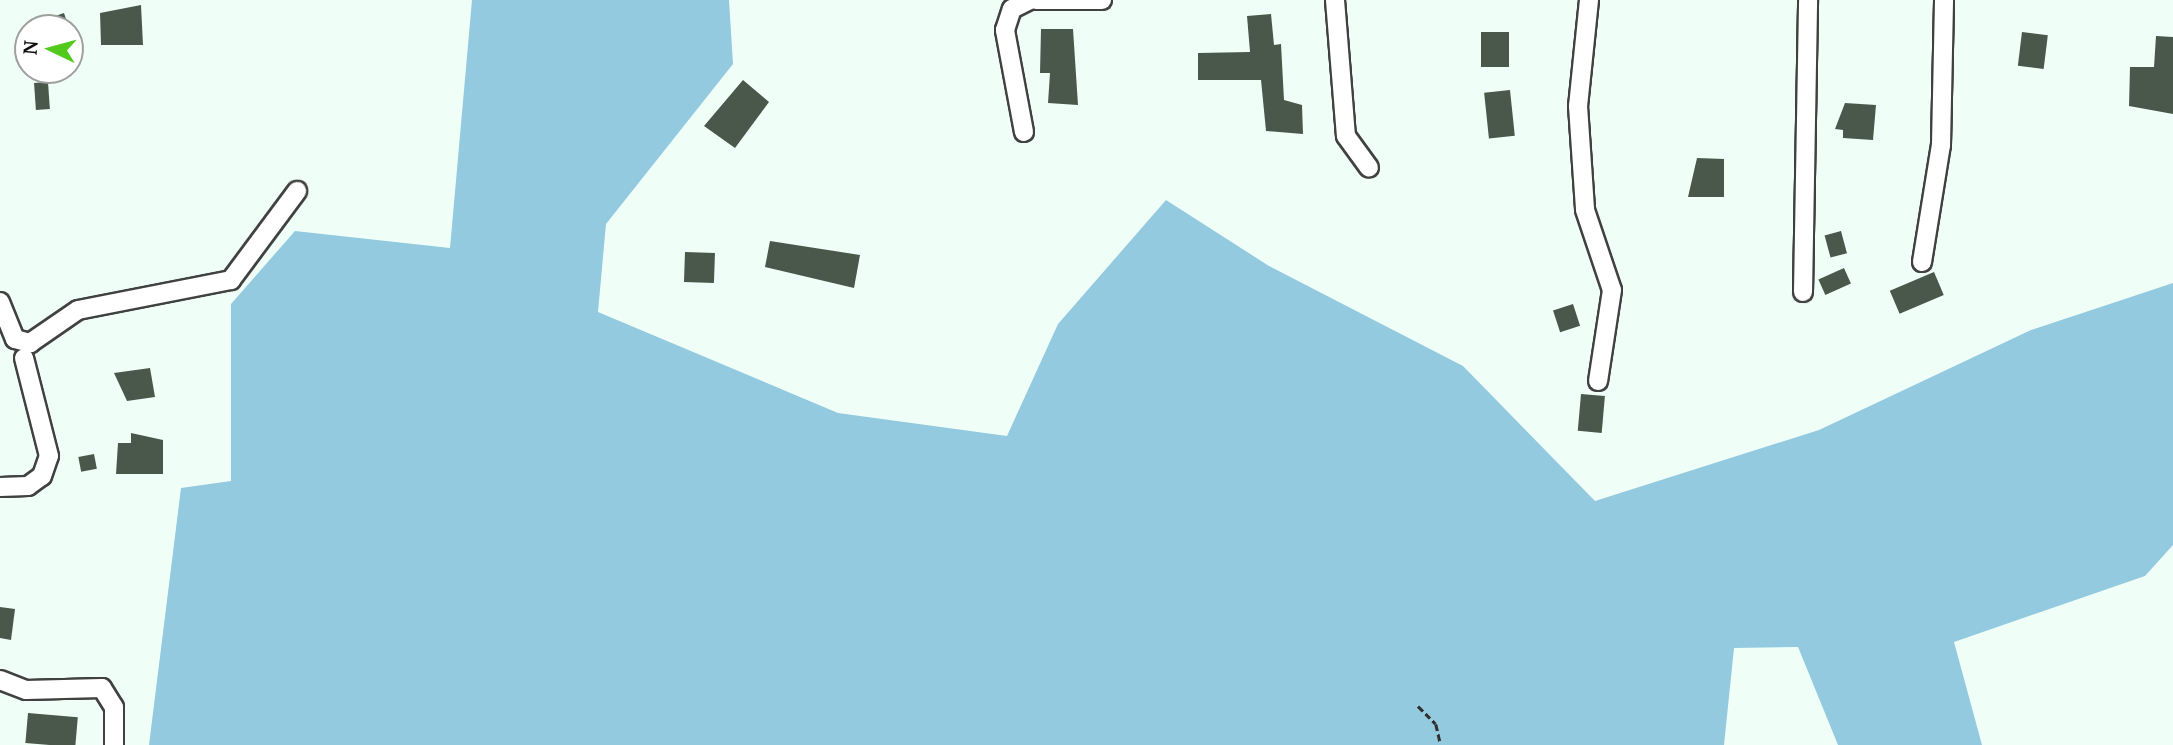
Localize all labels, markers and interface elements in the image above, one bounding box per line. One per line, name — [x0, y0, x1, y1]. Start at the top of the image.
north arrow — [14, 14, 84, 84]
text: N — [16, 39, 43, 56]

